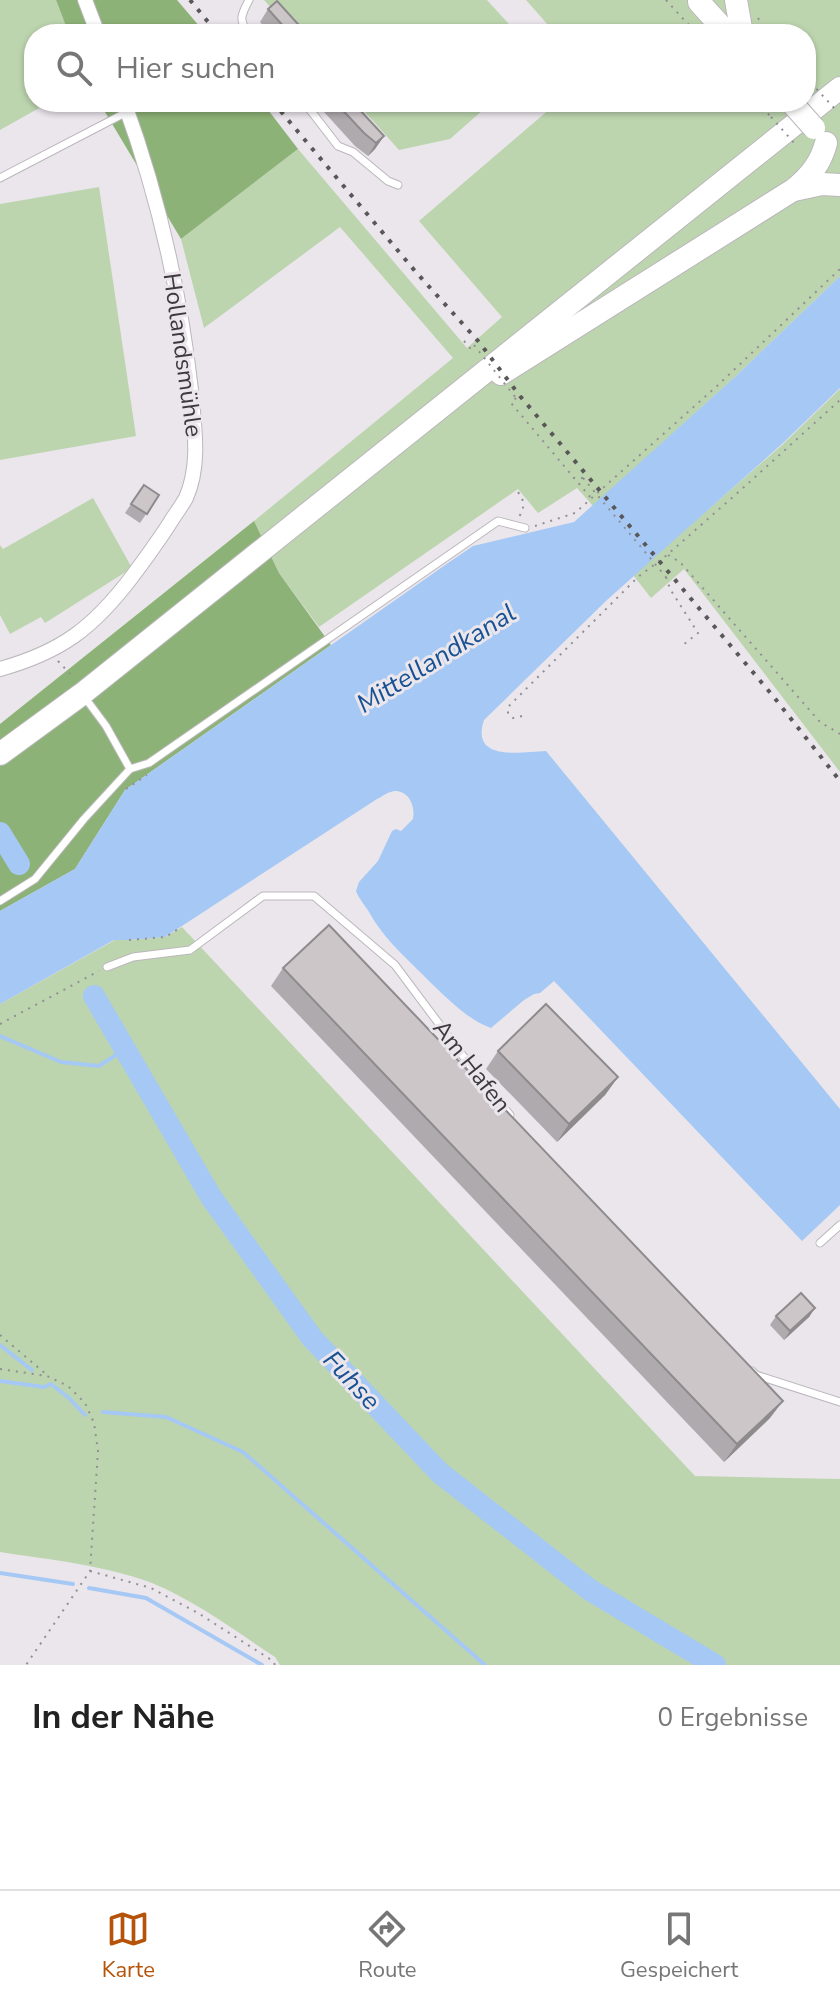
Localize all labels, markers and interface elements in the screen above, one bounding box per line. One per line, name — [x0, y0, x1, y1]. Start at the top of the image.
search box — [24, 24, 816, 112]
icon: search — [52, 46, 96, 90]
text: Hier suchen — [116, 48, 275, 89]
street label: Hollandsmühle — [156, 271, 210, 439]
water label: Mittellandkanal — [350, 595, 523, 721]
street label: Am Hafen — [426, 1013, 518, 1119]
water label: Fuhse — [315, 1343, 388, 1418]
text: In der Nähe — [32, 1694, 214, 1740]
text: 0 Ergebnisse — [658, 1700, 808, 1735]
tab: Karte — [102, 1907, 155, 1985]
tab: Route — [358, 1907, 417, 1985]
tab: Gespeichert — [620, 1907, 738, 1985]

